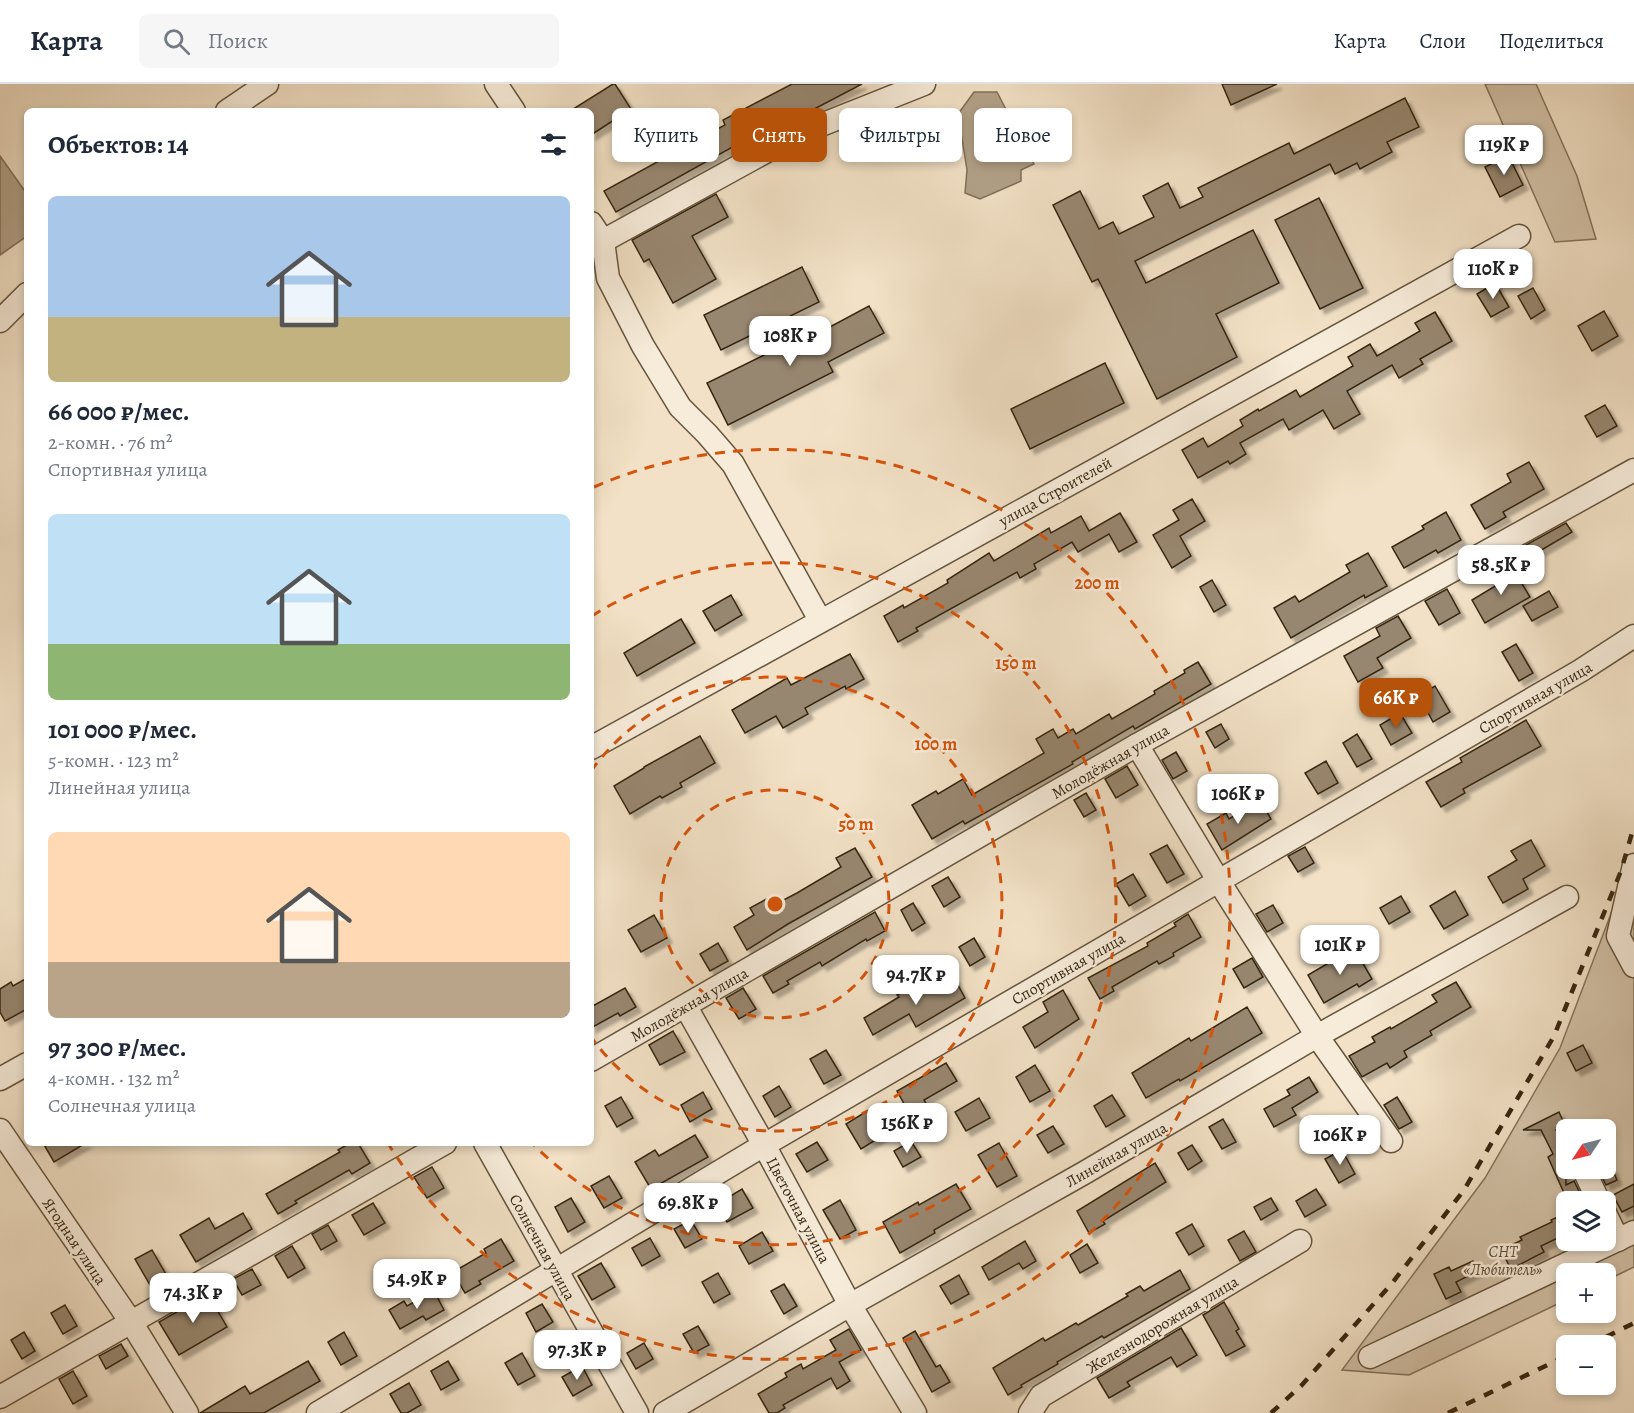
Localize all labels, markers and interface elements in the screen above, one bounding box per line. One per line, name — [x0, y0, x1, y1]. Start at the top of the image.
search box — [139, 14, 559, 68]
text: Карта — [30, 22, 103, 60]
icon: search — [160, 25, 193, 58]
text: Поиск — [208, 26, 268, 56]
text: Карта — [1333, 27, 1386, 55]
text: Слои — [1419, 27, 1466, 55]
text: Поделиться — [1499, 27, 1604, 55]
chip: Купить — [612, 108, 719, 162]
chip: Снять — [731, 108, 827, 162]
chip: Фильтры — [839, 108, 962, 162]
chip: Новое — [974, 108, 1072, 162]
pin: 119K ₽ — [1455, 125, 1553, 176]
text: Объектов: 14 — [48, 127, 189, 162]
icon: filters — [537, 128, 570, 161]
text: 119K ₽ — [1479, 131, 1529, 158]
icon: home — [255, 235, 363, 343]
pin: 110K ₽ — [1444, 249, 1542, 300]
text: 110K ₽ — [1467, 255, 1519, 282]
pin: 108K ₽ — [741, 316, 839, 367]
text: 108K ₽ — [763, 322, 817, 349]
text: 66 000 ₽/мес. — [48, 394, 190, 429]
text: 2-комн. · 76 m² — [48, 429, 173, 456]
street label: улица Строителей — [994, 452, 1116, 533]
text: Спортивная улица — [48, 456, 208, 483]
pin: 58.5K ₽ — [1446, 545, 1556, 596]
text: 58.5K ₽ — [1472, 551, 1530, 578]
icon: home — [255, 553, 363, 661]
text: 200 m — [1074, 571, 1120, 595]
text: 150 m — [995, 651, 1037, 675]
street label: Спортивная улица — [1475, 656, 1597, 739]
pin: 66K ₽ — [1354, 678, 1438, 729]
text: 66K ₽ — [1373, 684, 1419, 711]
text: 101 000 ₽/мес. — [48, 712, 197, 747]
street label: Молодёжная улица — [1048, 719, 1174, 805]
text: 100 m — [915, 732, 957, 756]
text: 5-комн. · 123 m² — [48, 747, 179, 774]
text: Линейная улица — [48, 774, 191, 801]
pin: 106K ₽ — [1189, 774, 1287, 825]
text: 106K ₽ — [1211, 780, 1265, 807]
text: 50 m — [839, 812, 873, 836]
icon: home — [255, 871, 363, 979]
centre of rings — [765, 894, 785, 914]
pin: 101K ₽ — [1291, 925, 1389, 976]
street label: Спортивная улица — [1008, 927, 1130, 1010]
text: 101K ₽ — [1314, 931, 1366, 958]
pin: 94.7K ₽ — [861, 955, 971, 1006]
text: 94.7K ₽ — [886, 961, 946, 988]
street label: Молодёжная улица — [627, 962, 753, 1048]
text: 97 300 ₽/мес. — [48, 1030, 187, 1065]
text: 4-комн. · 132 m² — [48, 1065, 179, 1092]
text: Солнечная улица — [48, 1092, 196, 1119]
pin: 156K ₽ — [858, 1103, 956, 1154]
text: 156K ₽ — [881, 1109, 933, 1136]
pin: 106K ₽ — [1291, 1115, 1389, 1166]
street label: Линейная улица — [1062, 1117, 1172, 1193]
north arrow — [1556, 1119, 1616, 1179]
map controls — [1556, 1119, 1616, 1395]
text: 106K ₽ — [1313, 1121, 1367, 1148]
street label: Цветочная улица — [761, 1153, 836, 1268]
pin: 69.8K ₽ — [633, 1183, 743, 1234]
text: 69.8K ₽ — [658, 1189, 718, 1216]
street label: Солнечная улица — [504, 1190, 581, 1305]
button: layers — [1556, 1191, 1616, 1251]
street label: Ягодная улица — [37, 1194, 112, 1290]
park label: СНТ «Любитель» — [1464, 1241, 1543, 1281]
pin: 54.9K ₽ — [362, 1259, 472, 1310]
button: + — [1556, 1263, 1616, 1323]
text: 54.9K ₽ — [387, 1265, 447, 1292]
street label: Железнодорожная улица — [1082, 1270, 1243, 1379]
pin: 74.3K ₽ — [138, 1273, 248, 1324]
text: 74.3K ₽ — [164, 1279, 222, 1306]
pin: 97.3K ₽ — [522, 1330, 632, 1381]
button: − — [1556, 1335, 1616, 1395]
text: 97.3K ₽ — [548, 1336, 606, 1363]

